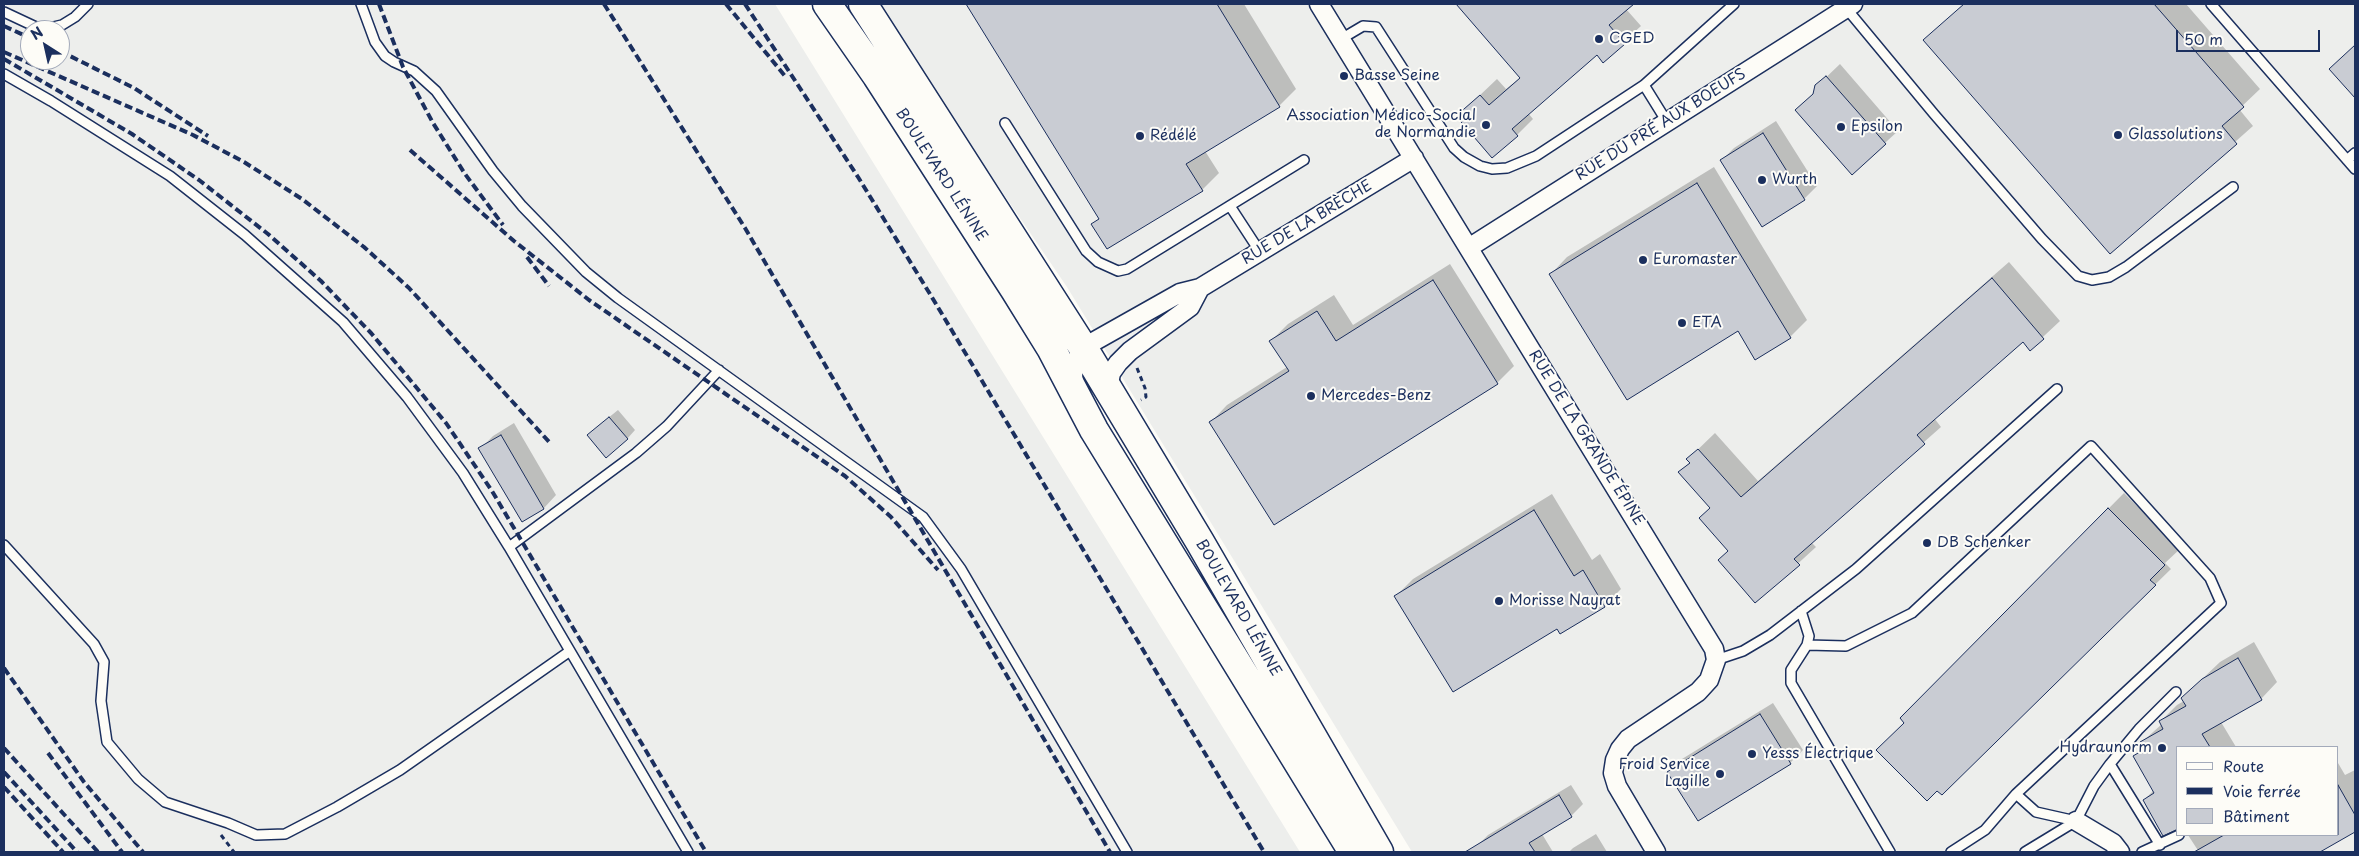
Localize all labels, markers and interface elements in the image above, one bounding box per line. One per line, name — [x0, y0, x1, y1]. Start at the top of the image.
north arrow — [20, 20, 70, 70]
scale bar — [2179, 20, 2323, 52]
text: N — [26, 21, 47, 45]
text: 50 m — [2184, 27, 2223, 50]
place label: CGED — [1609, 30, 1654, 48]
marker: CGED — [1593, 33, 1605, 45]
street label: RUE DU PRÉ AUX BOEUFS — [1573, 65, 1749, 185]
place label: Basse Seine — [1354, 67, 1440, 85]
marker: Basse Seine — [1338, 70, 1350, 82]
street label: BOULEVARD LÉNINE — [891, 105, 991, 245]
place label: Association Médico-Social de Normandie — [1286, 107, 1476, 142]
place label: Epsilon — [1851, 118, 1903, 136]
marker: Association Médico-Social de Normandie — [1480, 119, 1492, 131]
marker: Epsilon — [1835, 121, 1847, 133]
place label: Glassolutions — [2128, 126, 2223, 144]
place label: Rédélé — [1150, 127, 1197, 145]
marker: Glassolutions — [2112, 129, 2124, 141]
marker: Rédélé — [1134, 130, 1146, 142]
place label: Wurth — [1772, 171, 1817, 189]
marker: Wurth — [1756, 174, 1768, 186]
street label: RUE DE LA BRÈCHE — [1239, 177, 1375, 269]
place label: Euromaster — [1653, 251, 1737, 269]
marker: Euromaster — [1637, 254, 1649, 266]
place label: ETA — [1692, 314, 1722, 332]
marker: ETA — [1676, 317, 1688, 329]
street label: RUE DE LA GRANDE ÉPINE — [1524, 347, 1648, 529]
place label: Mercedes-Benz — [1321, 387, 1431, 405]
marker: Mercedes-Benz — [1305, 390, 1317, 402]
place label: DB Schenker — [1937, 534, 2031, 552]
street label: BOULEVARD LÉNINE — [1192, 537, 1284, 679]
marker: DB Schenker — [1921, 537, 1933, 549]
place label: Morisse Nayrat — [1509, 592, 1620, 610]
marker: Morisse Nayrat — [1493, 595, 1505, 607]
place label: Hydraunorm — [2060, 739, 2152, 757]
marker: Hydraunorm — [2156, 742, 2168, 754]
place label: Yesss Électrique — [1762, 745, 1874, 763]
legend — [2176, 746, 2339, 836]
marker: Yesss Électrique — [1746, 748, 1758, 760]
text: Route — [2223, 754, 2264, 777]
place label: Froid Service Lagille — [1619, 756, 1710, 791]
marker: Froid Service Lagille — [1714, 768, 1726, 780]
text: Voie ferrée — [2223, 779, 2301, 802]
text: Bâtiment — [2223, 804, 2290, 827]

